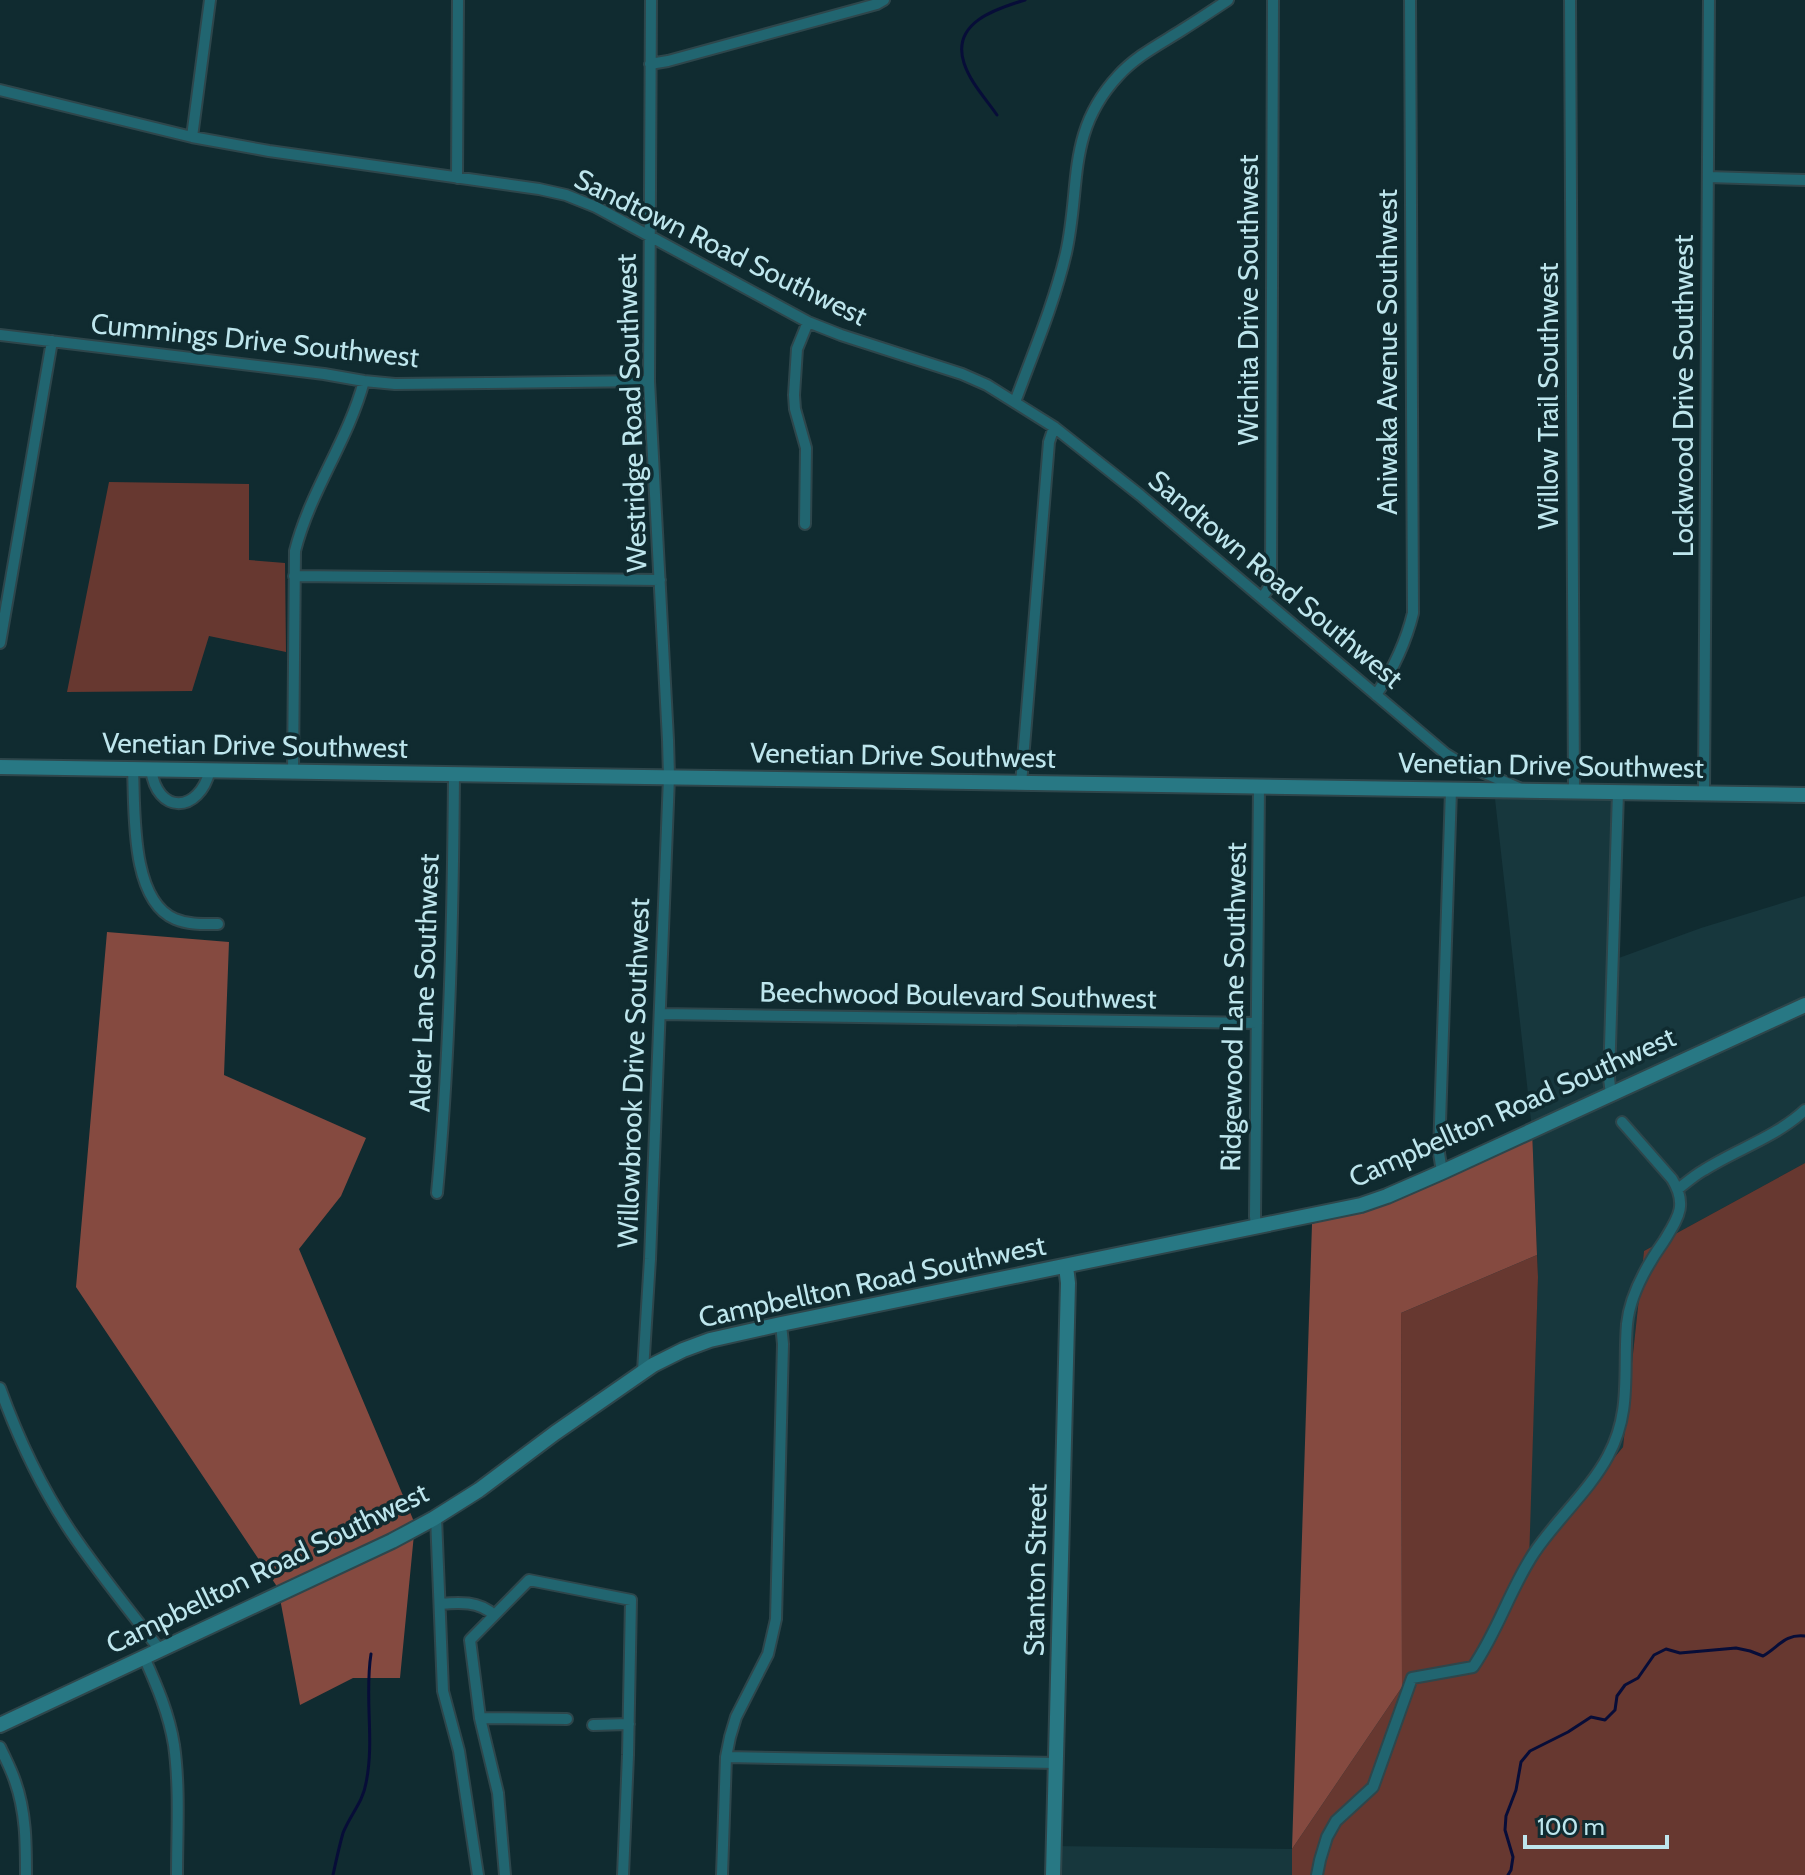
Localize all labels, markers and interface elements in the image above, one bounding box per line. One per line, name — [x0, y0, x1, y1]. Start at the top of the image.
street label: Wichita Drive Southwest — [1231, 155, 1265, 445]
street label: Sandtown Road Southwest — [569, 161, 873, 333]
street label: Aniwaka Avenue Southwest — [1370, 189, 1404, 515]
street label: Lockwood Drive Southwest — [1666, 235, 1700, 557]
street label: Westridge Road Southwest — [608, 253, 654, 573]
street label: Willow Trail Southwest — [1531, 263, 1565, 529]
street label: Cummings Drive Southwest — [89, 306, 421, 374]
street label: Sandtown Road Southwest — [1142, 463, 1410, 695]
street label: Venetian Drive Southwest — [102, 725, 408, 765]
street label: Venetian Drive Southwest — [750, 735, 1056, 775]
street label: Venetian Drive Southwest — [1398, 745, 1704, 785]
street label: Ridgewood Lane Southwest — [1213, 842, 1253, 1172]
street label: Alder Lane Southwest — [402, 853, 446, 1113]
street label: Willowbrook Drive Southwest — [610, 897, 656, 1249]
street label: Beechwood Boulevard Southwest — [759, 975, 1157, 1015]
street label: Campbellton Road Southwest — [1343, 1020, 1681, 1194]
street label: Campbellton Road Southwest — [695, 1228, 1049, 1334]
street label: Campbellton Road Southwest — [101, 1475, 433, 1661]
street label: Stanton Street — [1016, 1483, 1054, 1657]
scale bar — [1525, 1799, 1667, 1849]
text: 100 m — [1537, 1812, 1605, 1841]

